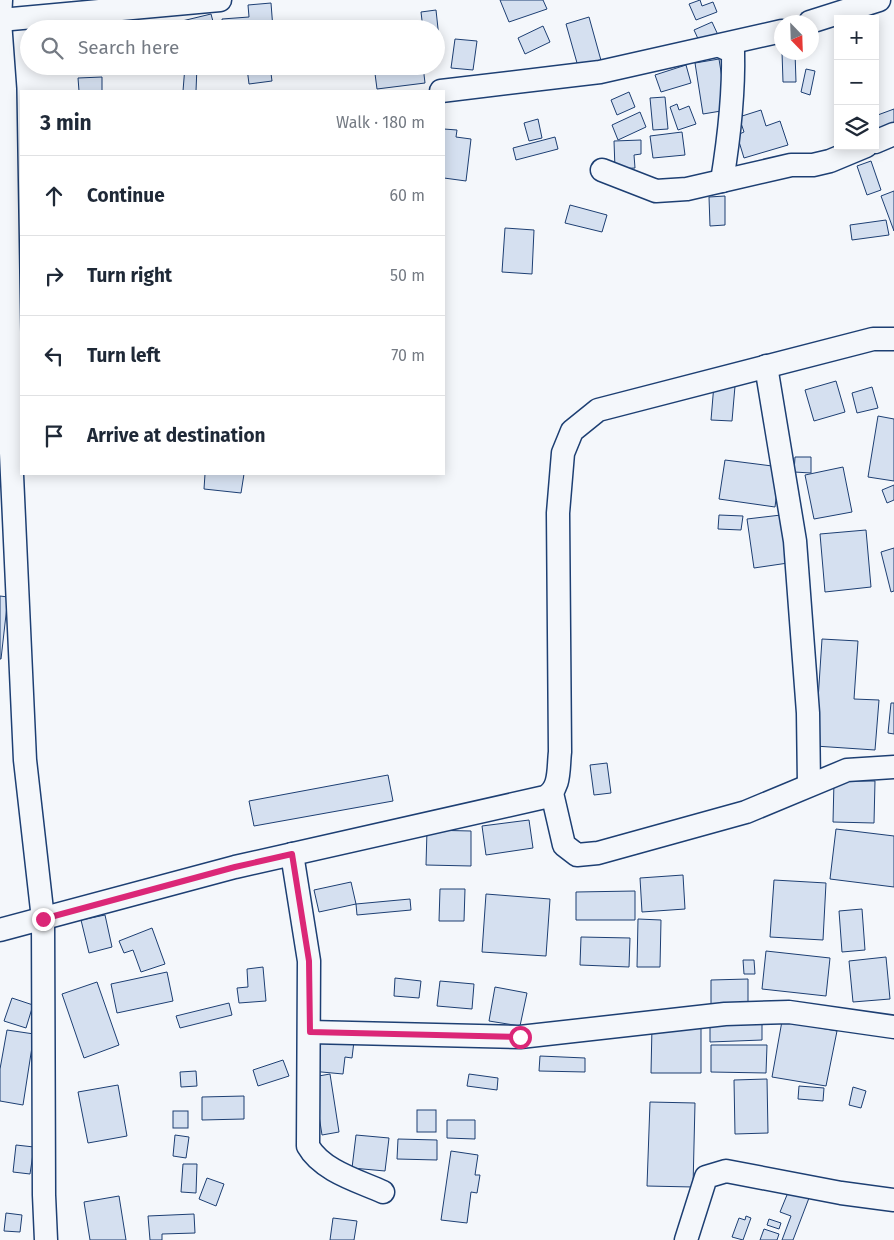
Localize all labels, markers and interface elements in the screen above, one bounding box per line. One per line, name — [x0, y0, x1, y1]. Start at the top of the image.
north arrow — [774, 15, 819, 60]
map controls — [834, 15, 879, 150]
button: + — [834, 15, 879, 60]
search box — [20, 20, 445, 75]
icon: search — [38, 34, 66, 62]
text: Search here — [78, 36, 179, 59]
button: − — [834, 60, 879, 105]
button: layers — [834, 105, 879, 150]
text: 3 min — [40, 110, 92, 136]
text: Walk · 180 m — [336, 113, 425, 132]
icon: ahead — [40, 182, 68, 210]
text: Continue — [87, 184, 165, 207]
text: 60 m — [390, 186, 425, 205]
icon: right — [40, 262, 68, 290]
text: Turn right — [87, 264, 172, 287]
text: 50 m — [390, 266, 425, 285]
icon: left — [40, 342, 68, 370]
text: Turn left — [87, 344, 161, 367]
text: 70 m — [391, 346, 425, 365]
icon: arrive — [40, 422, 68, 450]
text: Arrive at destination — [87, 424, 266, 447]
route end — [32, 908, 55, 931]
route start — [509, 1026, 532, 1049]

